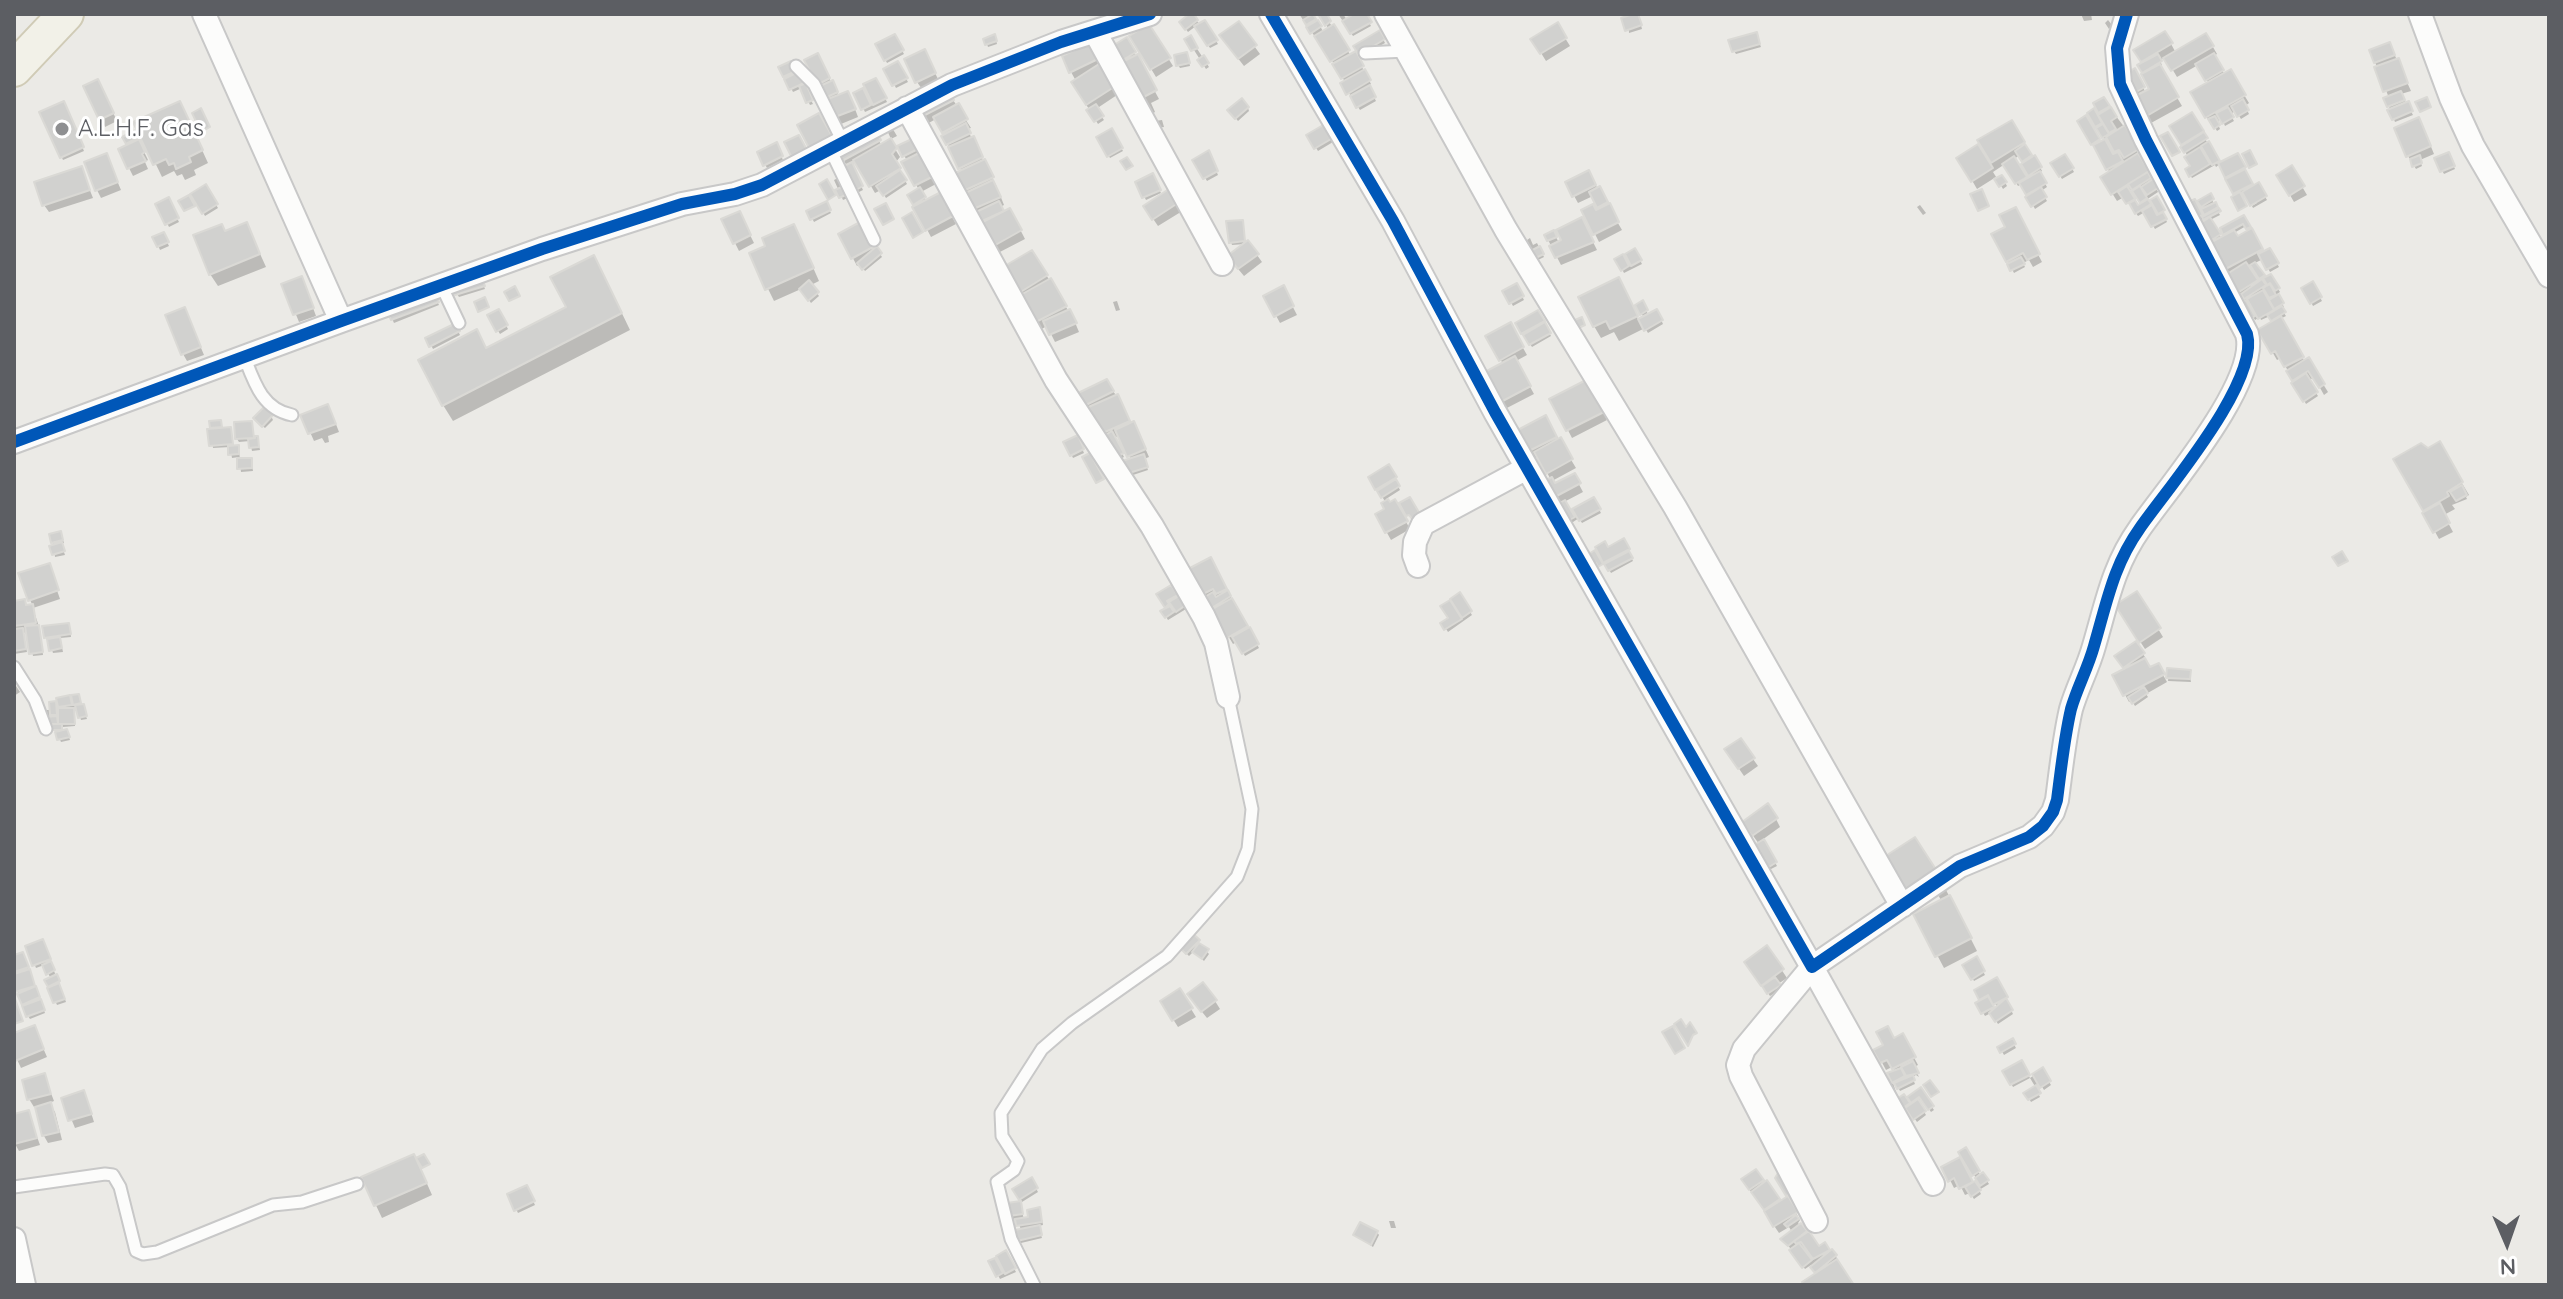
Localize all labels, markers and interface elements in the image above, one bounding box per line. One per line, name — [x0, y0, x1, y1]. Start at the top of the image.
place label: A.L.H.F. Gas — [78, 115, 204, 143]
marker: A.L.H.F. Gas — [53, 120, 71, 138]
north arrow — [2467, 1203, 2547, 1283]
text: N — [2499, 1253, 2516, 1281]

